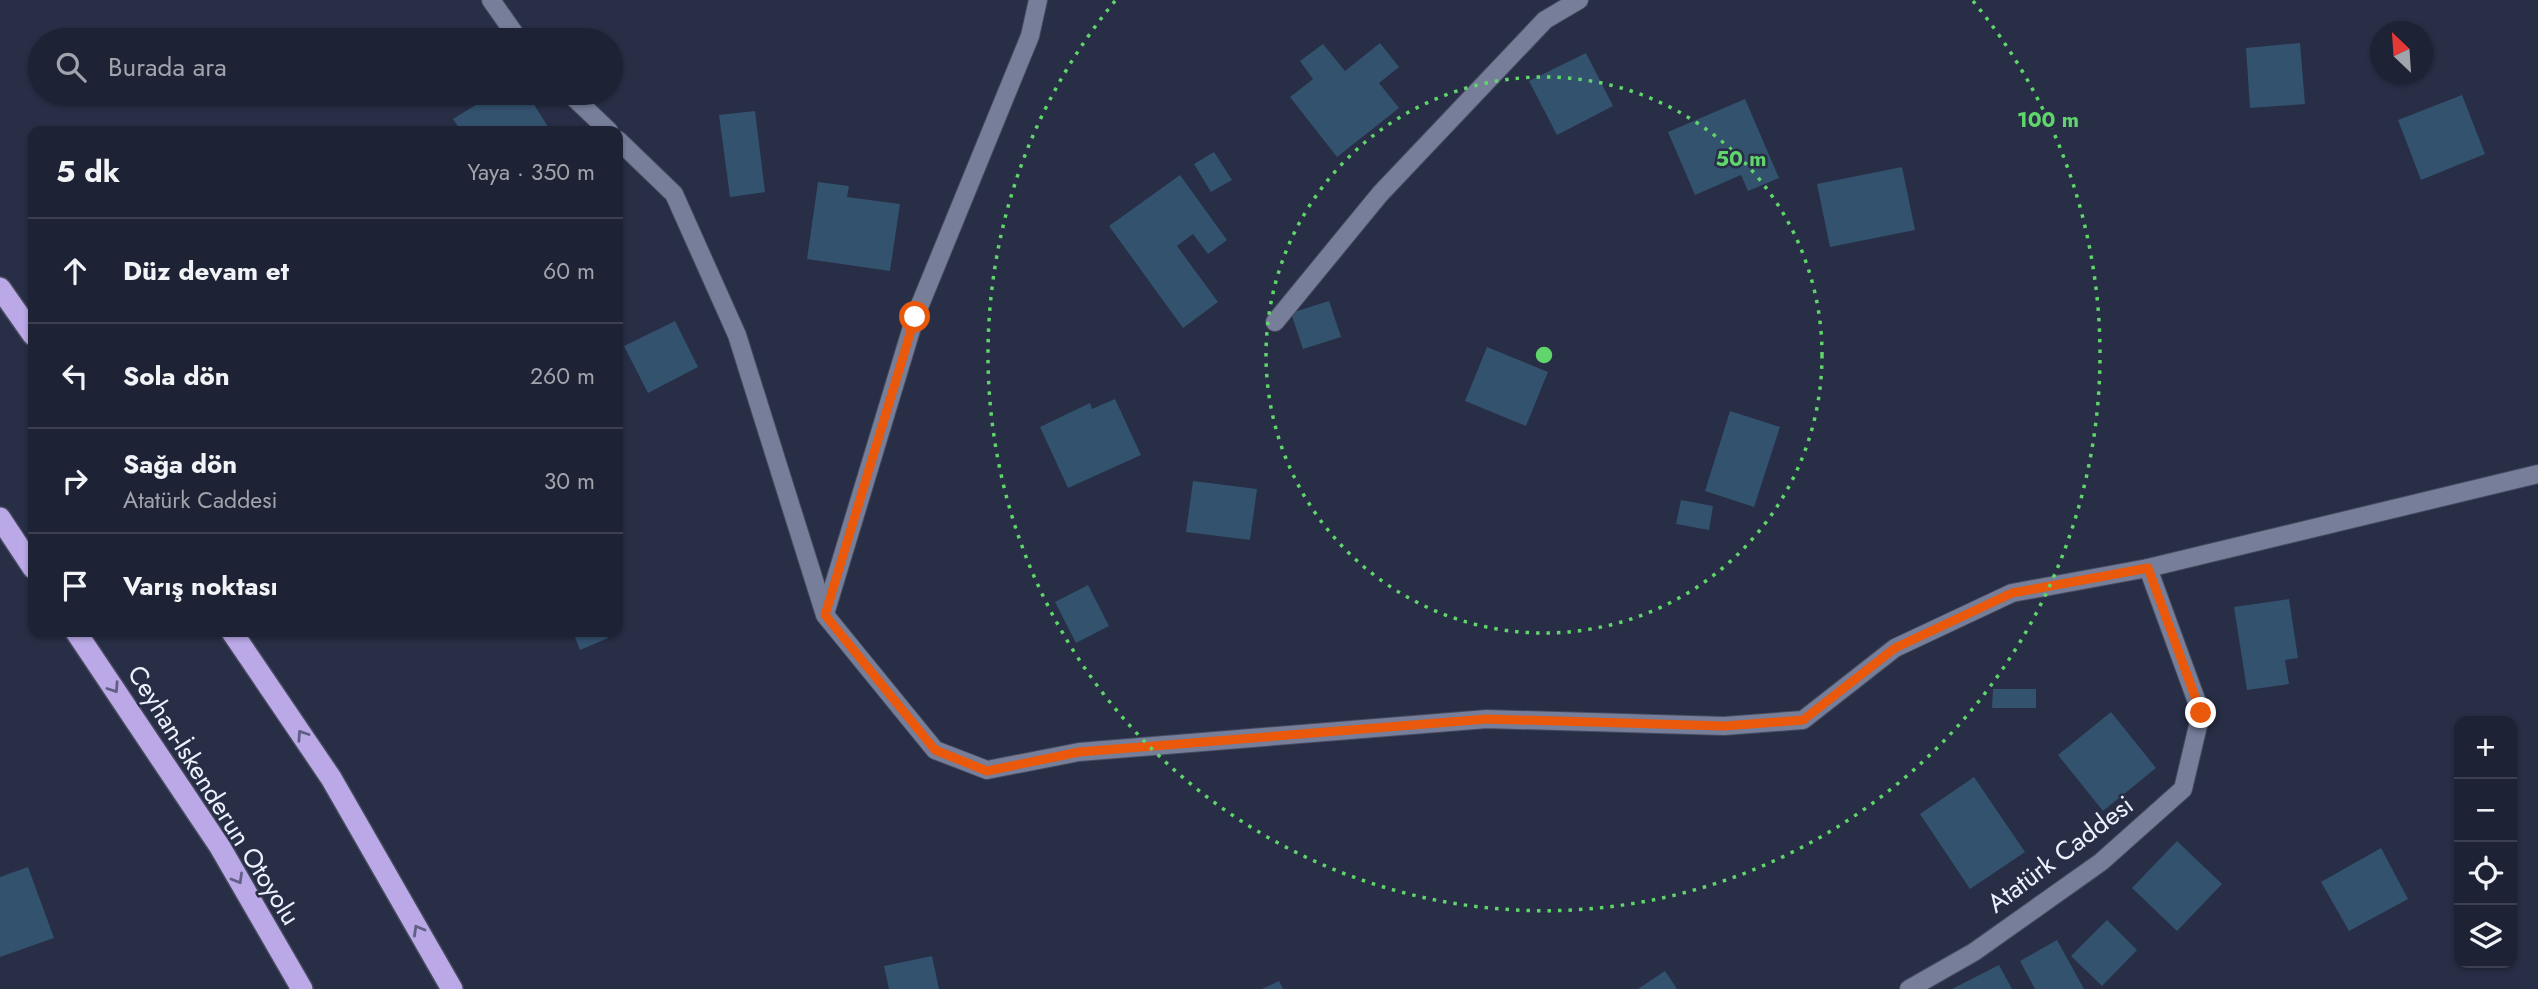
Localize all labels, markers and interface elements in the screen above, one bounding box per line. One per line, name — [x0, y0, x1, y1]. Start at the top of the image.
north arrow — [2370, 21, 2433, 84]
search box — [28, 28, 623, 105]
icon: search — [52, 48, 90, 86]
text: Burada ara — [108, 48, 227, 86]
text: 100 m — [2017, 105, 2079, 135]
text: 50 m — [1716, 144, 1766, 174]
text: 5 dk — [56, 150, 120, 193]
text: Yaya · 350 m — [467, 155, 595, 189]
icon: ahead — [56, 252, 94, 290]
text: Düz devam et — [123, 252, 289, 290]
text: 60 m — [543, 254, 595, 288]
route start — [899, 301, 930, 332]
centre of rings — [1532, 343, 1556, 367]
icon: left — [56, 357, 94, 395]
text: Sola dön — [123, 357, 230, 395]
text: 260 m — [530, 359, 595, 393]
text: Sağa dön — [123, 445, 237, 483]
icon: right — [56, 462, 94, 500]
text: 30 m — [544, 464, 595, 498]
text: Atatürk Caddesi — [123, 483, 277, 517]
icon: arrive — [56, 567, 94, 605]
text: Varış noktası — [123, 567, 278, 605]
street label: Ceyhan-İskenderun Otoyolu — [118, 658, 310, 932]
one-way arrow — [106, 681, 119, 694]
route end — [2185, 697, 2216, 728]
map controls — [2454, 716, 2517, 968]
button: + — [2454, 716, 2517, 779]
one-way arrow — [297, 730, 310, 743]
button: − — [2454, 779, 2517, 842]
street label: Atatürk Caddesi — [1979, 786, 2141, 922]
button: locate — [2454, 842, 2517, 905]
one-way arrow — [230, 871, 243, 884]
button: layers — [2454, 905, 2517, 968]
one-way arrow — [413, 925, 426, 937]

